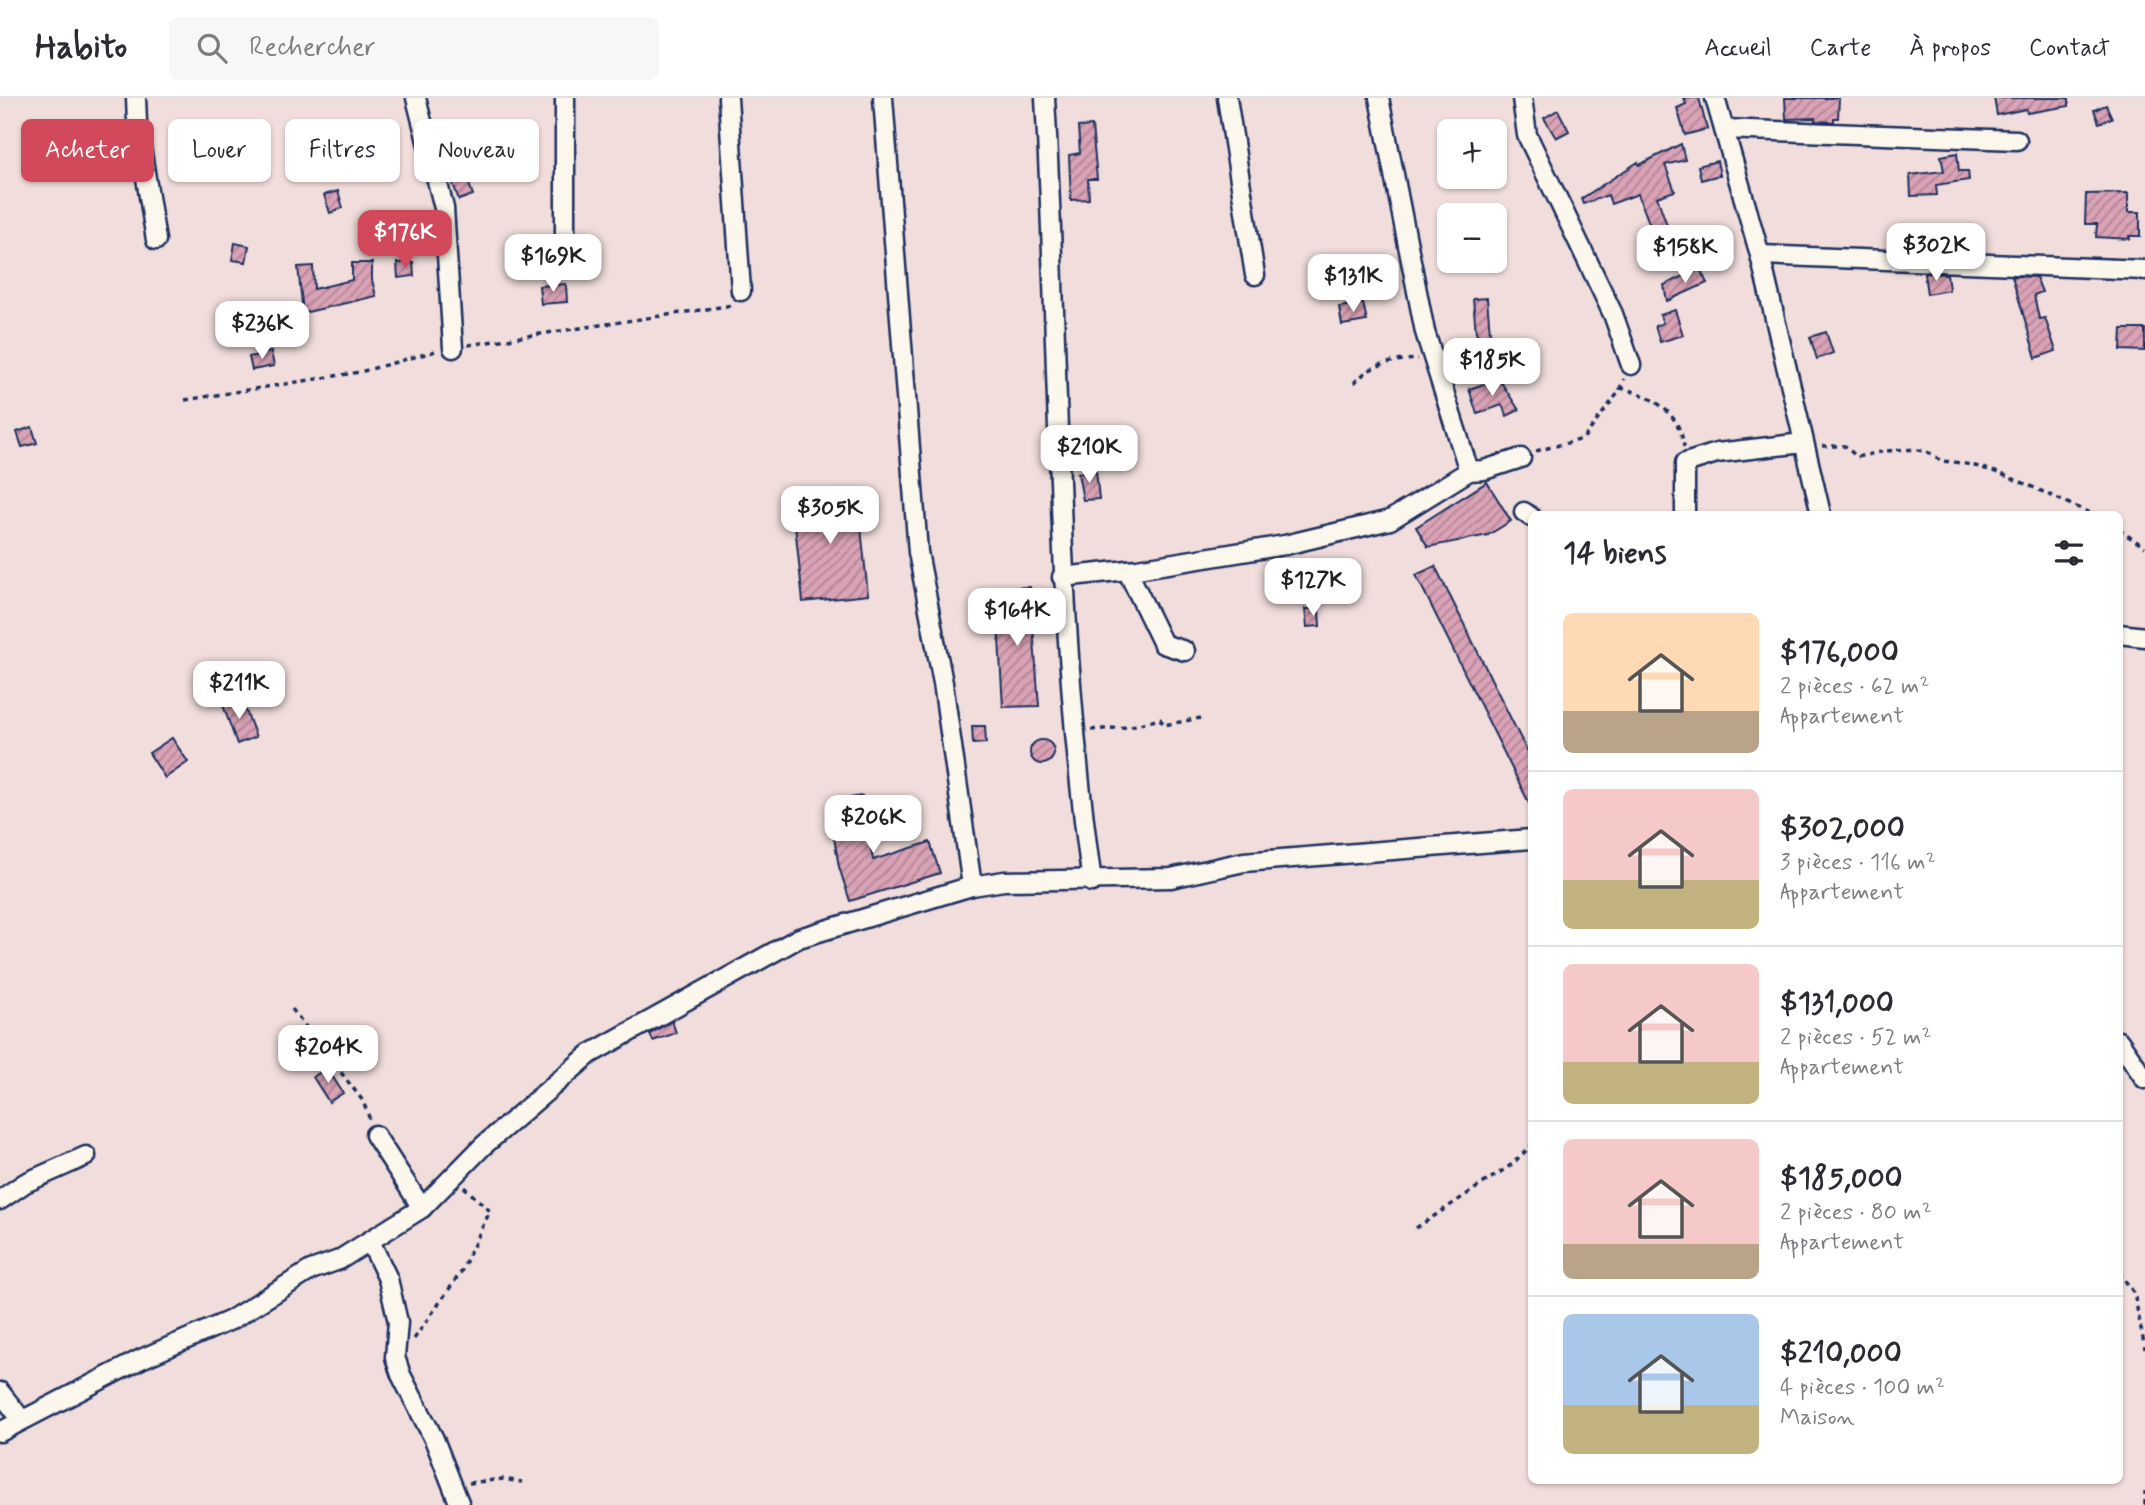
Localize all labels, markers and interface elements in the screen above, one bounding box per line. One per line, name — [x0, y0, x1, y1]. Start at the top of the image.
search box — [169, 17, 659, 80]
text: Habito — [35, 26, 127, 70]
icon: search — [193, 29, 231, 67]
text: Rechercher — [249, 31, 376, 65]
text: Accueil — [1704, 33, 1772, 64]
text: Carte — [1810, 33, 1871, 64]
text: À propos — [1909, 33, 1991, 64]
text: Contact — [2029, 33, 2110, 64]
chip: Acheter — [21, 119, 154, 182]
chip: Louer — [168, 119, 271, 182]
chip: Filtres — [285, 119, 400, 182]
chip: Nouveau — [414, 119, 539, 182]
map controls — [1437, 119, 1507, 273]
button: + — [1437, 119, 1507, 189]
button: − — [1437, 203, 1507, 273]
pin: $176K — [356, 211, 454, 270]
text: $176K — [374, 218, 436, 248]
pin: $302K — [1887, 223, 1985, 283]
pin: $158K — [1636, 226, 1734, 285]
text: $302K — [1902, 231, 1970, 261]
text: $158K — [1653, 233, 1717, 263]
pin: $169K — [504, 234, 602, 294]
text: $169K — [521, 242, 585, 272]
pin: $131K — [1304, 254, 1402, 314]
text: $131K — [1324, 262, 1382, 292]
pin: $236K — [213, 302, 311, 361]
text: $236K — [231, 309, 293, 339]
pin: $185K — [1443, 338, 1541, 398]
text: $185K — [1459, 346, 1525, 376]
pin: $210K — [1040, 426, 1138, 485]
text: $210K — [1057, 433, 1121, 463]
pin: $305K — [781, 486, 879, 546]
text: $305K — [797, 494, 863, 524]
text: 14 biens — [1563, 534, 1667, 573]
icon: filters — [2050, 534, 2088, 572]
pin: $127K — [1264, 559, 1362, 618]
text: $127K — [1280, 566, 1346, 596]
pin: $164K — [968, 588, 1066, 648]
text: $164K — [984, 596, 1050, 626]
text: $176,000 — [1780, 633, 1899, 672]
icon: home — [1619, 641, 1703, 725]
pin: $211K — [190, 662, 288, 721]
text: $211K — [209, 669, 269, 699]
text: 2 pièces · 62 m² — [1780, 672, 1929, 702]
text: Appartement — [1780, 702, 1904, 732]
pin: $206K — [824, 796, 922, 855]
text: $206K — [840, 803, 906, 833]
text: $302,000 — [1780, 809, 1905, 848]
icon: home — [1619, 817, 1703, 901]
text: 3 pièces · 116 m² — [1780, 848, 1936, 878]
text: Appartement — [1780, 878, 1904, 908]
text: $131,000 — [1780, 984, 1894, 1023]
icon: home — [1619, 992, 1703, 1076]
text: 2 pièces · 52 m² — [1780, 1023, 1931, 1053]
pin: $204K — [279, 1026, 377, 1085]
text: $204K — [294, 1033, 362, 1063]
text: Appartement — [1780, 1053, 1904, 1083]
text: $185,000 — [1780, 1159, 1903, 1198]
icon: home — [1619, 1167, 1703, 1251]
text: 2 pièces · 80 m² — [1780, 1198, 1932, 1228]
text: Appartement — [1780, 1228, 1904, 1258]
text: $210,000 — [1780, 1334, 1902, 1373]
icon: home — [1619, 1342, 1703, 1426]
text: 4 pièces · 100 m² — [1780, 1373, 1945, 1403]
text: Maison — [1780, 1403, 1855, 1433]

